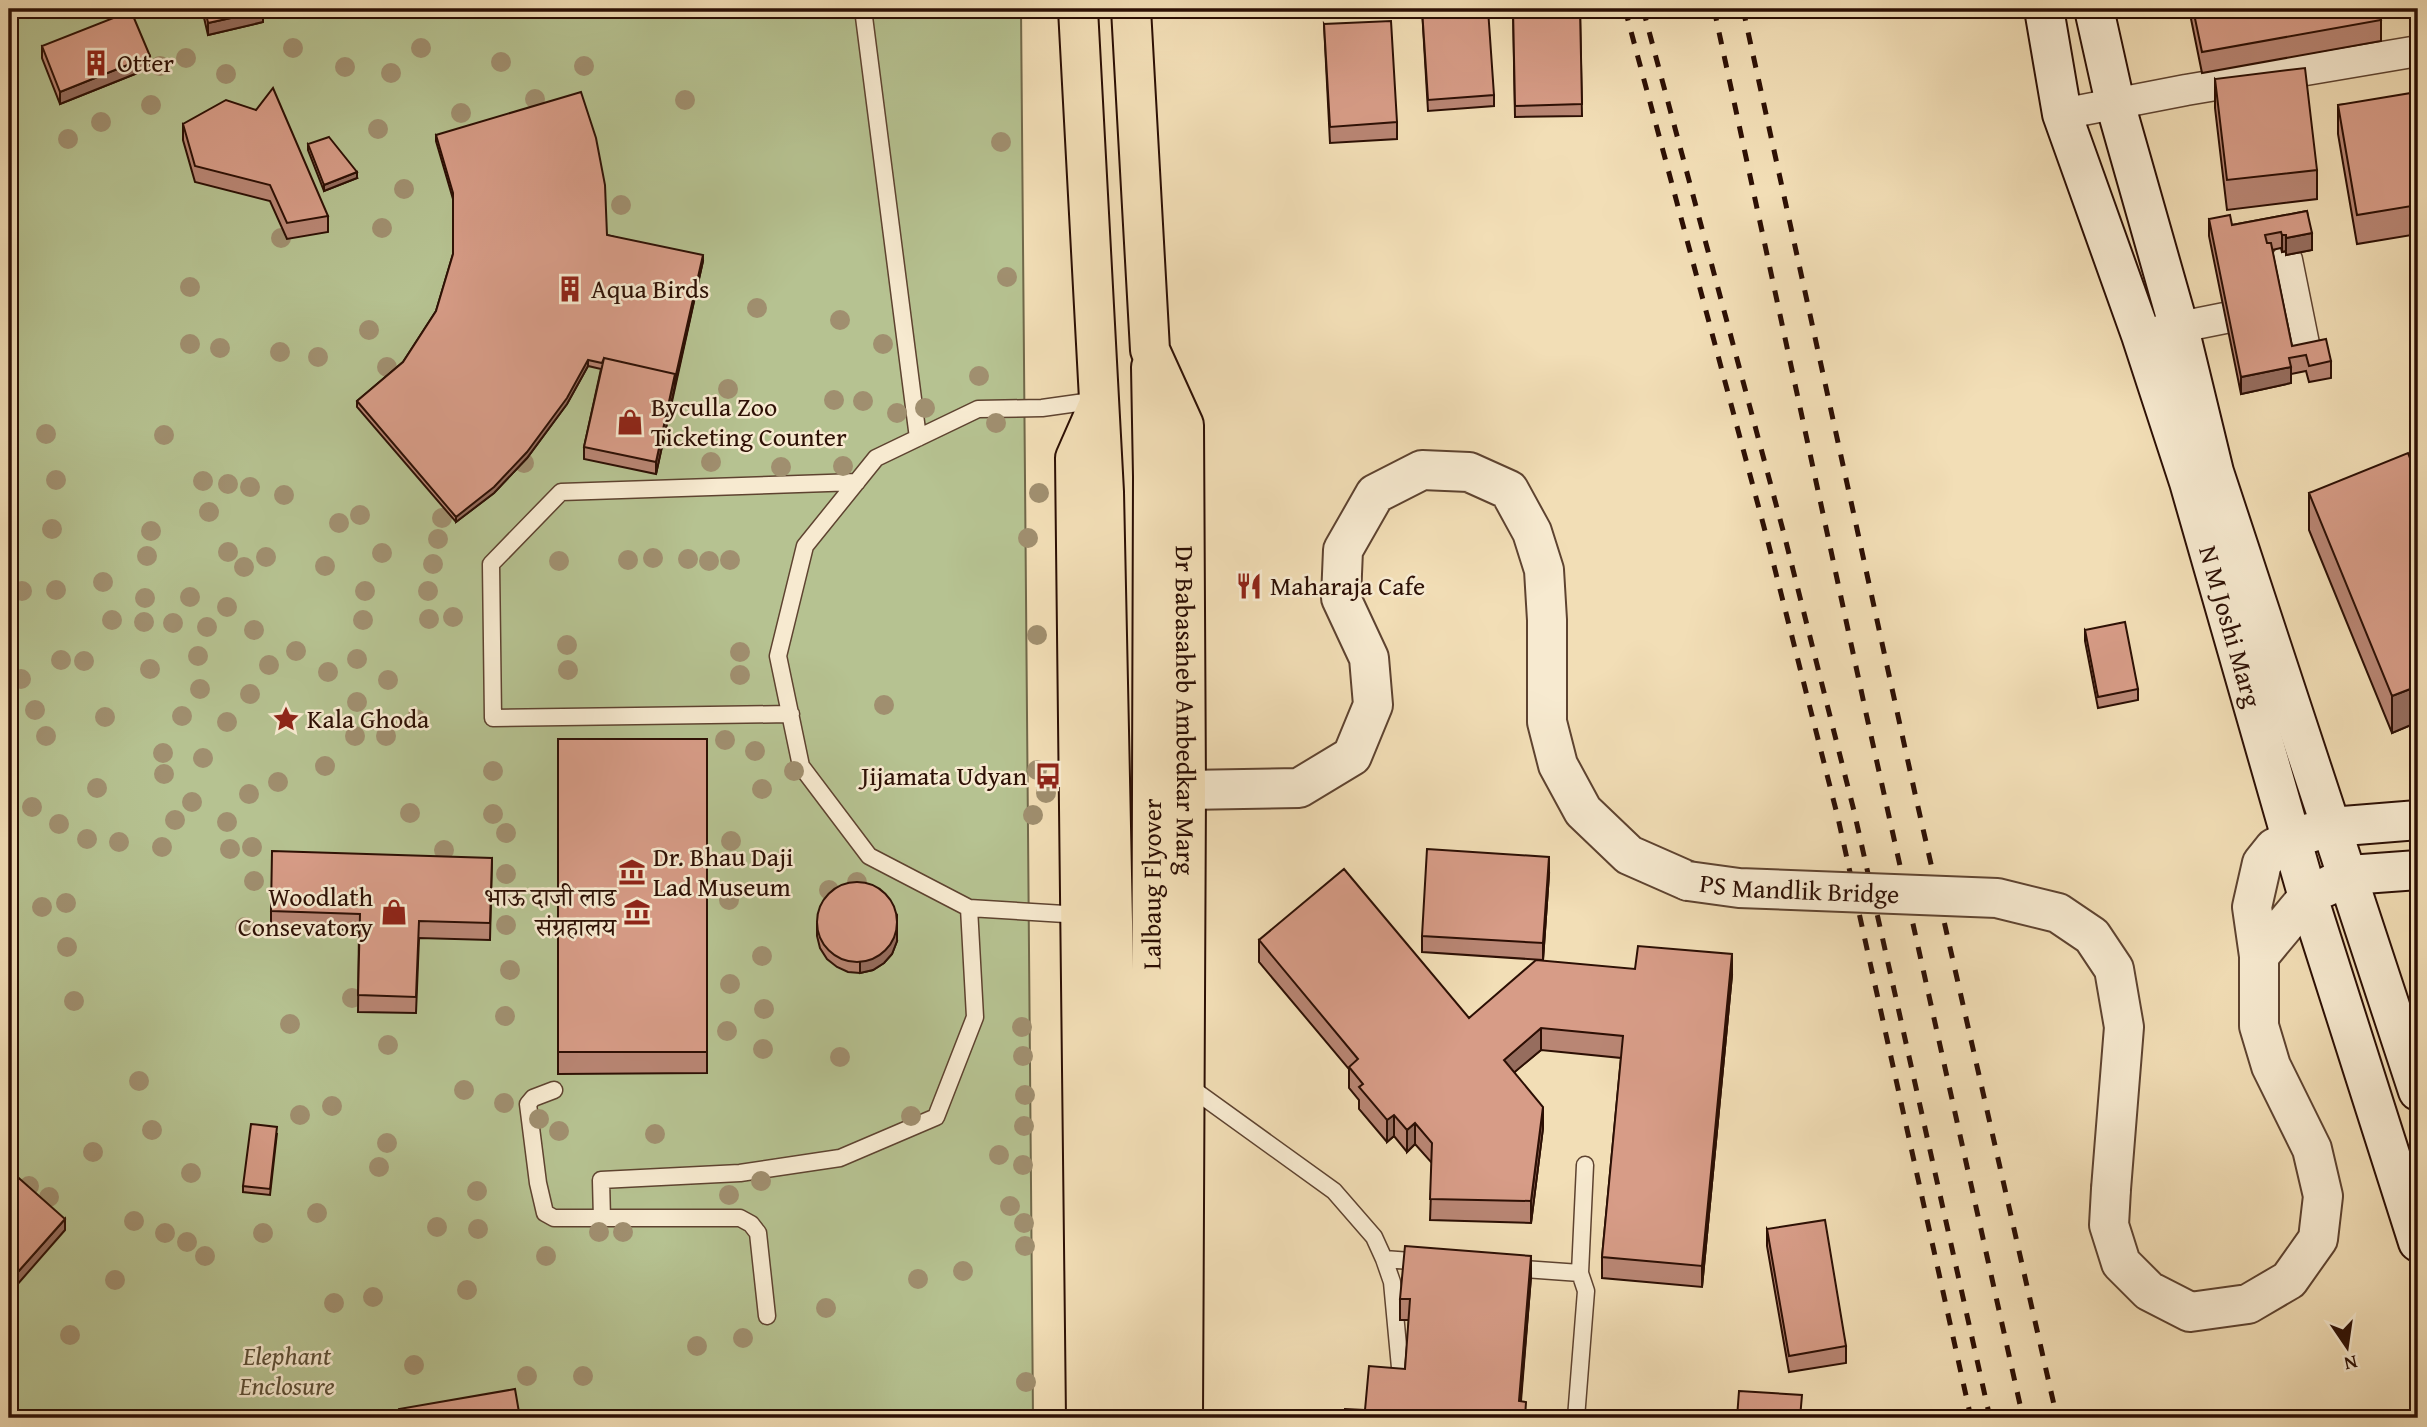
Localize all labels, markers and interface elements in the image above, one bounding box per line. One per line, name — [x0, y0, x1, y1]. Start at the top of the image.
place label: Otter — [117, 43, 174, 82]
building icon: Otter — [81, 48, 111, 78]
place label: Aqua Birds — [591, 269, 709, 308]
building icon: Aqua Birds — [555, 274, 585, 304]
place label: Byculla Zoo Ticketing Counter — [651, 387, 847, 456]
shop icon: Byculla Zoo Ticketing Counter — [615, 407, 645, 437]
street label: N M Joshi Marg — [2189, 541, 2273, 712]
street label: Dr Babasaheb Ambedkar Marg — [1166, 545, 1206, 875]
place label: Maharaja Cafe — [1270, 566, 1425, 605]
restaurant icon: Maharaja Cafe — [1234, 571, 1264, 601]
place label: Kala Ghoda — [307, 699, 430, 738]
place icon: Kala Ghoda — [271, 704, 301, 734]
place label: Jijamata Udyan — [858, 756, 1027, 795]
bus stop icon: Jijamata Udyan — [1033, 761, 1063, 791]
street label: Lalbaug Flyover — [1131, 798, 1171, 970]
place label: Dr. Bhau Daji Lad Museum — [653, 837, 793, 906]
museum icon: Dr. Bhau Daji Lad Museum — [617, 857, 647, 887]
street label: PS Mandlik Bridge — [1697, 863, 1900, 913]
place label: Woodlath Consevatory — [238, 877, 373, 946]
place label: भाऊ दाजी लाड संग्रहालय — [484, 877, 618, 946]
shop icon: Woodlath Consevatory — [379, 897, 409, 927]
museum icon: भाऊ दाजी लाड संग्रहालय — [622, 897, 652, 927]
north arrow — [2312, 1312, 2382, 1382]
park label: Elephant Enclosure — [238, 1336, 335, 1405]
text: N — [2341, 1348, 2360, 1379]

